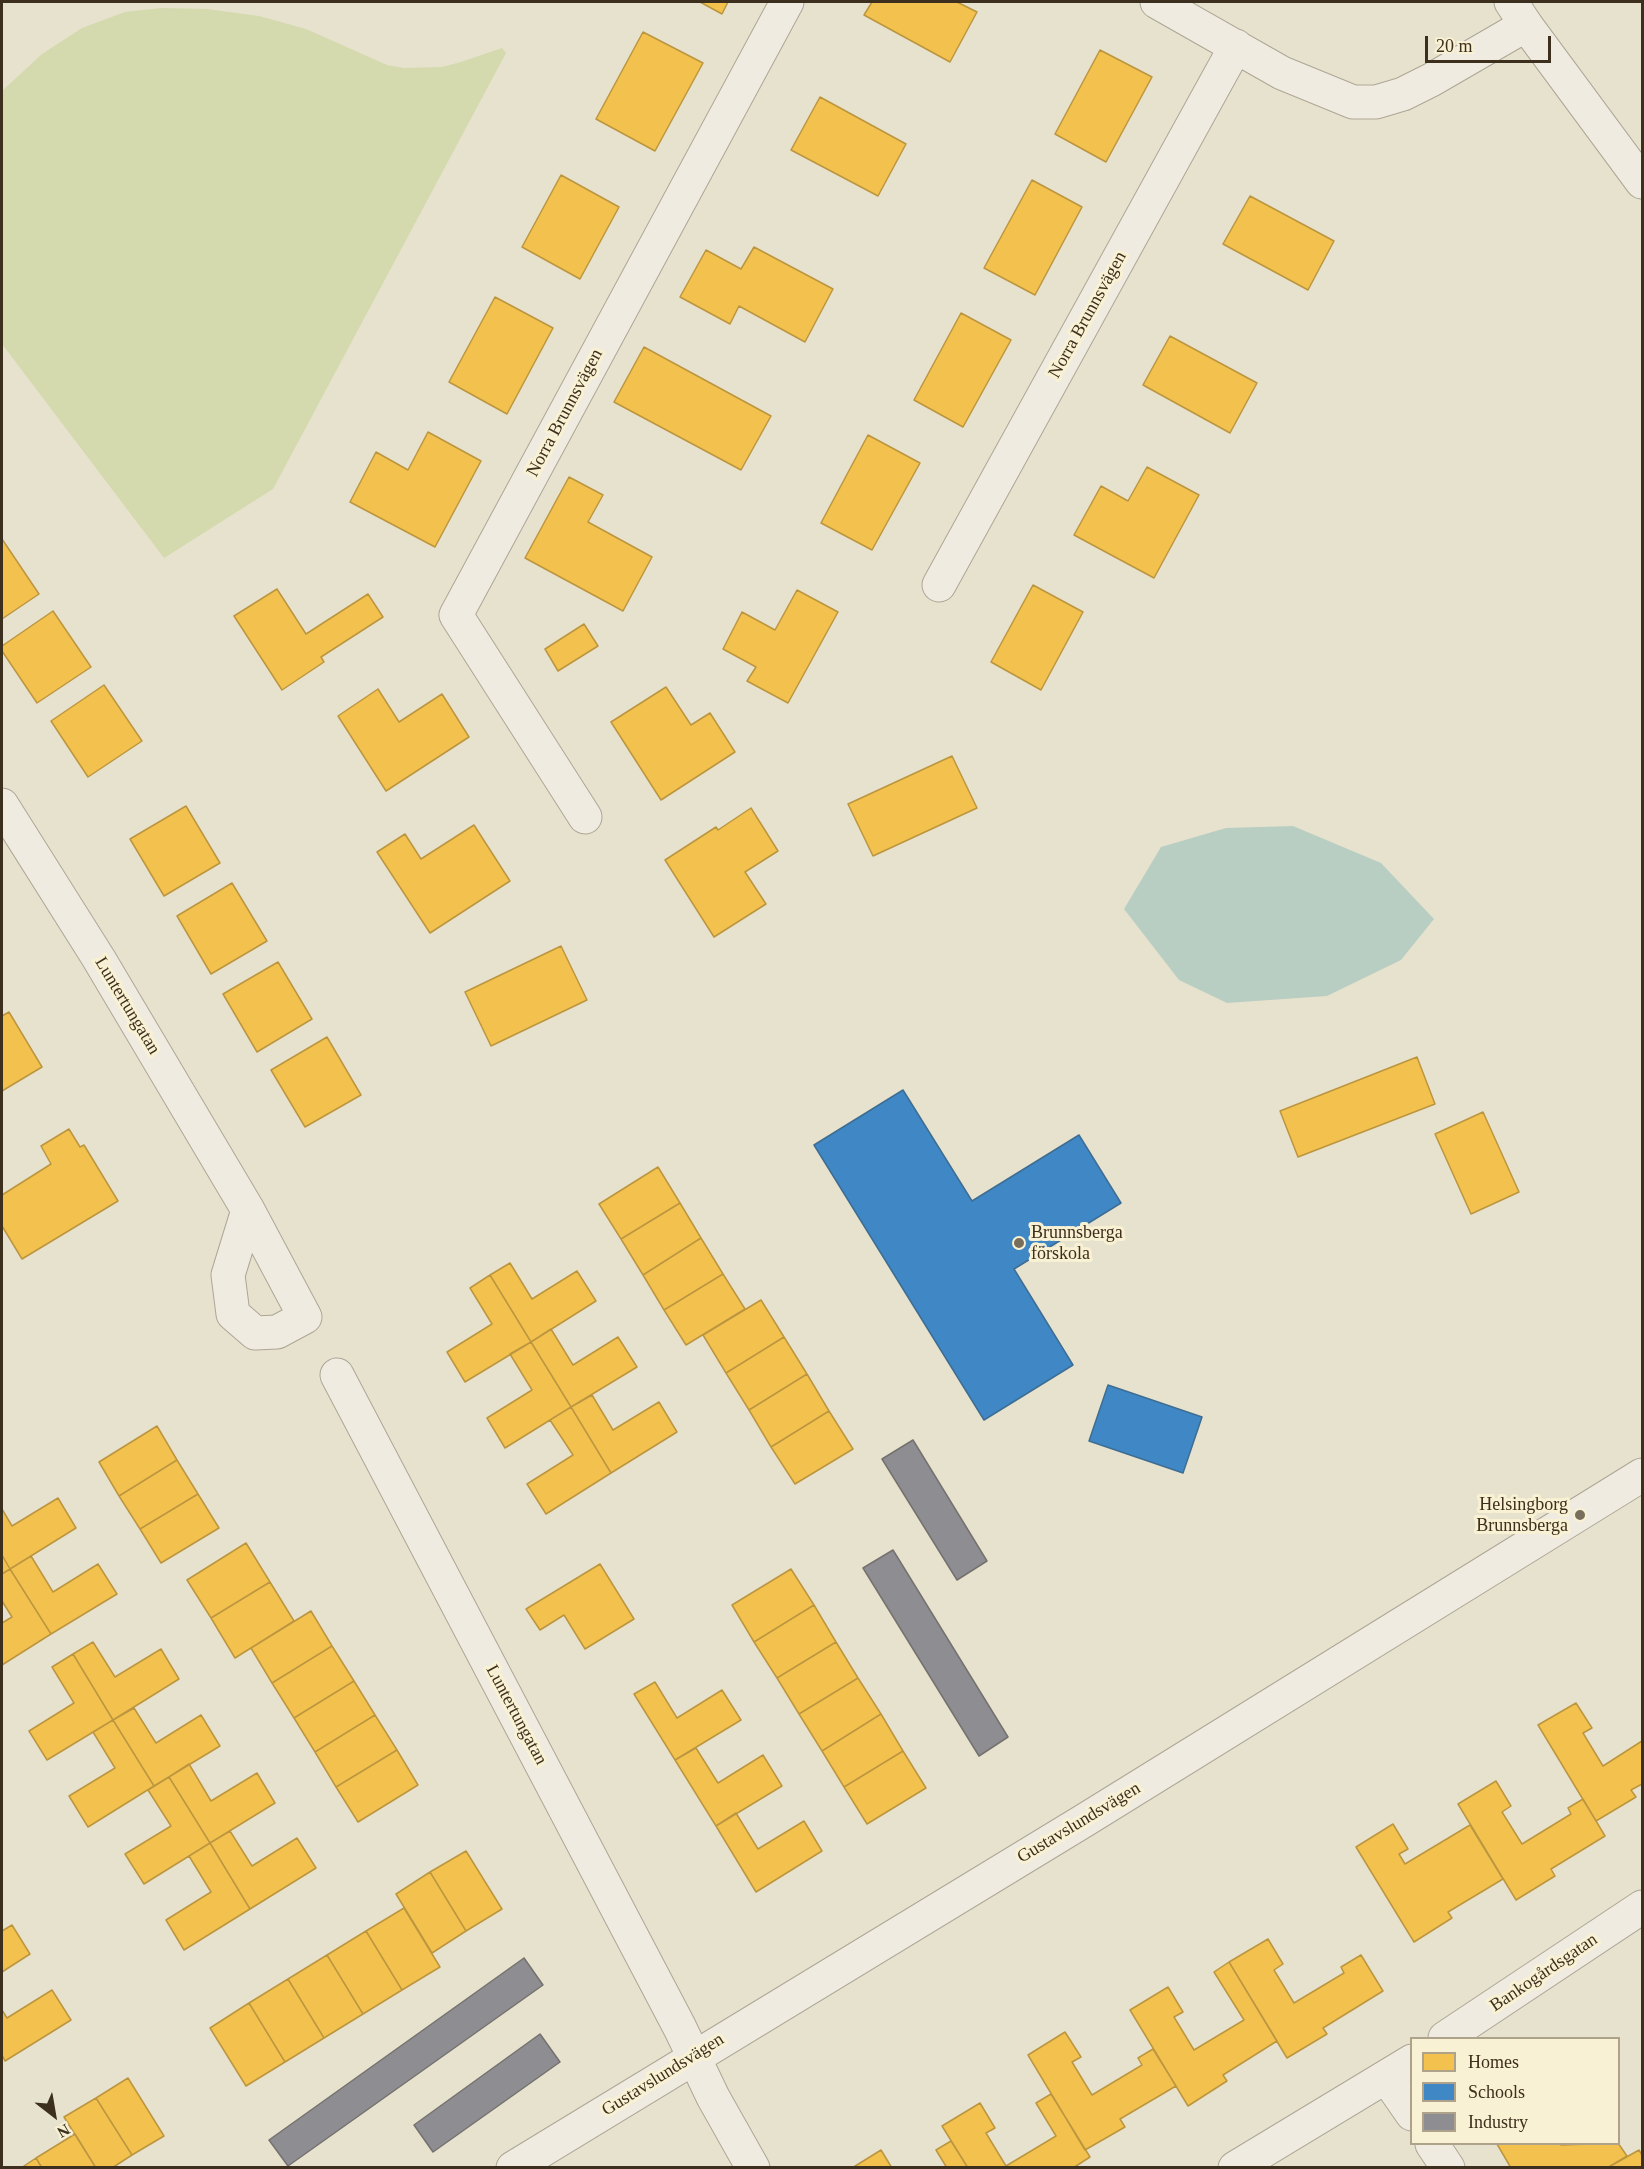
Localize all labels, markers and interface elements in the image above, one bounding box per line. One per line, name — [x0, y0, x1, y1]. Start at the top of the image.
scale bar — [1428, 24, 1554, 62]
text: 20 m — [1436, 36, 1473, 56]
street label: Norra Brunnsvägen — [1044, 248, 1132, 382]
street label: Norra Brunnsvägen — [522, 345, 608, 481]
street label: Luntertungatan — [89, 953, 165, 1059]
place label: Brunnsberga förskola — [1031, 1222, 1123, 1264]
marker: Brunnsberga förskola — [1012, 1236, 1026, 1250]
place label: Helsingborg Brunnsberga — [1476, 1494, 1568, 1537]
marker: Helsingborg Brunnsberga — [1573, 1508, 1587, 1522]
street label: Luntertungatan — [481, 1661, 551, 1769]
street label: Gustavslundsvägen — [1013, 1778, 1145, 1868]
street label: Bankogårdsgatan — [1486, 1929, 1602, 2017]
street label: Gustavslundsvägen — [598, 2029, 728, 2121]
legend — [1410, 2037, 1620, 2145]
text: Homes — [1468, 2052, 1519, 2072]
text: Schools — [1468, 2082, 1525, 2102]
north arrow — [24, 2085, 84, 2145]
text: Industry — [1468, 2112, 1528, 2132]
text: N — [54, 2121, 73, 2141]

